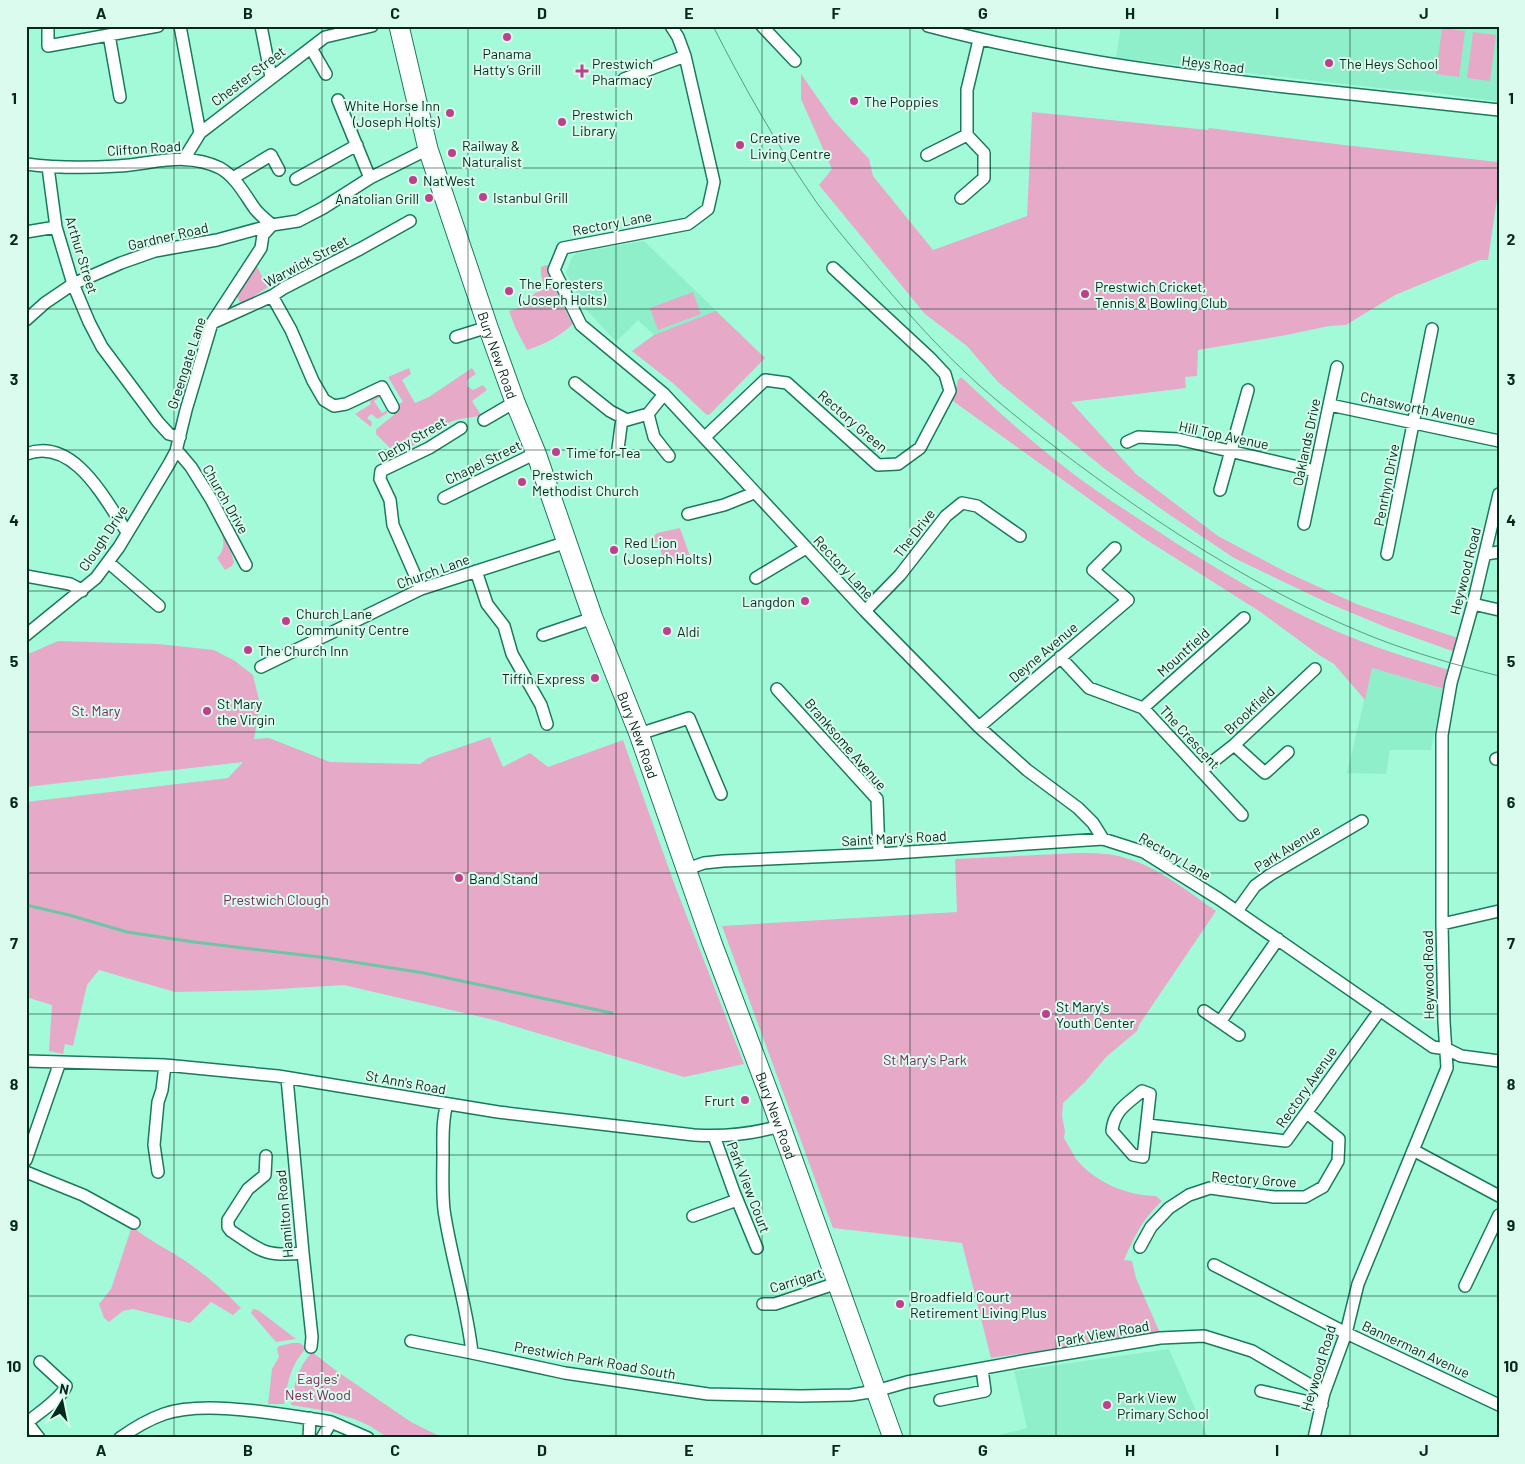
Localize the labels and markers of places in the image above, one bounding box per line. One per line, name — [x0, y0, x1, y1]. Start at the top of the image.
marker: Panama Hatty’s Grill — [501, 31, 513, 43]
place label: Panama Hatty’s Grill — [473, 45, 541, 78]
place label: Prestwich Pharmacy — [592, 55, 653, 88]
place label: The Heys School — [1339, 55, 1438, 72]
marker: The Heys School — [1323, 57, 1335, 69]
marker: Prestwich Pharmacy — [576, 65, 588, 77]
place label: The Poppies — [864, 93, 939, 110]
marker: The Poppies — [848, 95, 860, 107]
place label: White Horse Inn (Joseph Holts) — [344, 97, 440, 130]
place label: Prestwich Library — [572, 106, 633, 139]
marker: White Horse Inn (Joseph Holts) — [444, 107, 456, 119]
marker: Prestwich Library — [556, 116, 568, 128]
place label: Creative Living Centre — [750, 129, 831, 162]
place label: Railway & Naturalist — [462, 137, 522, 170]
marker: Creative Living Centre — [734, 139, 746, 151]
marker: Railway & Naturalist — [446, 147, 458, 159]
place label: NatWest — [423, 172, 475, 189]
marker: NatWest — [407, 174, 419, 186]
place label: Istanbul Grill — [493, 189, 568, 206]
place label: Anatolian Grill — [335, 190, 419, 207]
marker: Istanbul Grill — [477, 191, 489, 203]
marker: Anatolian Grill — [423, 192, 435, 204]
place label: The Foresters (Joseph Holts) — [518, 275, 606, 308]
place label: Prestwich Cricket, Tennis & Bowling Club — [1095, 278, 1227, 311]
marker: The Foresters (Joseph Holts) — [503, 285, 515, 297]
marker: Prestwich Cricket, Tennis & Bowling Club — [1079, 288, 1091, 300]
place label: Time for Tea — [566, 444, 640, 461]
marker: Time for Tea — [550, 446, 562, 458]
place label: Prestwich Methodist Church — [532, 466, 639, 499]
marker: Prestwich Methodist Church — [516, 476, 528, 488]
place label: Red Lion (Joseph Holts) — [623, 534, 711, 567]
marker: Red Lion (Joseph Holts) — [608, 544, 620, 556]
place label: Langdon — [742, 593, 795, 610]
marker: Langdon — [799, 595, 811, 607]
place label: Church Lane Community Centre — [296, 605, 409, 638]
marker: Church Lane Community Centre — [280, 615, 292, 627]
place label: Aldi — [677, 623, 700, 640]
marker: Aldi — [661, 625, 673, 637]
place label: The Church Inn — [258, 642, 349, 659]
marker: The Church Inn — [242, 644, 254, 656]
place label: Tiffin Express — [502, 670, 585, 687]
marker: Tiffin Express — [589, 672, 601, 684]
place label: St Mary the Virgin — [217, 695, 275, 728]
marker: St Mary the Virgin — [201, 705, 213, 717]
place label: Band Stand — [469, 870, 538, 887]
marker: Band Stand — [453, 872, 465, 884]
place label: St Mary's Youth Center — [1056, 998, 1135, 1031]
marker: St Mary's Youth Center — [1040, 1008, 1052, 1020]
place label: Frurt — [704, 1092, 735, 1109]
marker: Frurt — [739, 1094, 751, 1106]
place label: Broadfield Court Retirement Living Plus — [910, 1288, 1047, 1321]
marker: Broadfield Court Retirement Living Plus — [894, 1298, 906, 1310]
place label: Park View Primary School — [1117, 1389, 1209, 1422]
marker: Park View Primary School — [1101, 1399, 1113, 1411]

